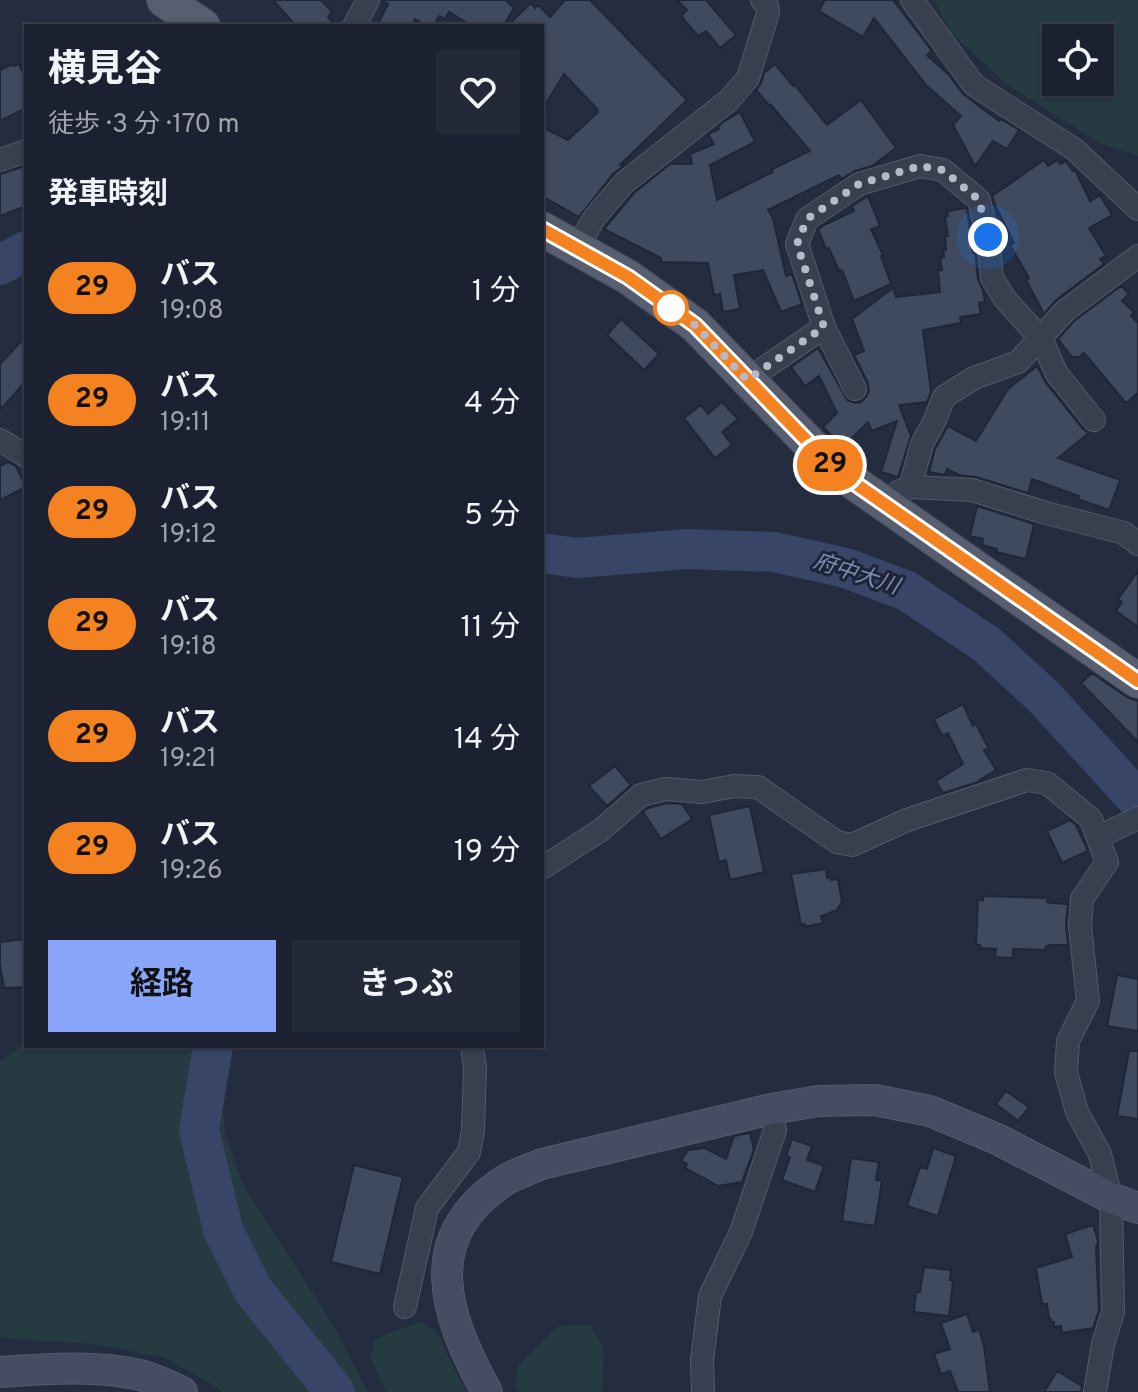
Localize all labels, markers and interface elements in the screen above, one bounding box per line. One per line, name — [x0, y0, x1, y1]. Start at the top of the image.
map controls — [1042, 24, 1114, 96]
button: locate — [1042, 24, 1114, 96]
text: 横見谷 — [48, 47, 162, 96]
button: heart — [436, 50, 520, 134]
text: 徒歩 · 3 分 · 170 m — [48, 109, 239, 142]
text: 発車時刻 — [48, 177, 168, 214]
your location — [968, 217, 1008, 257]
text: バス — [160, 258, 220, 295]
text: 29 — [75, 270, 109, 306]
text: 1 分 — [472, 274, 520, 311]
unlabelled marker — [654, 291, 688, 325]
text: 19:08 — [160, 295, 224, 328]
text: バス — [160, 370, 220, 407]
text: 29 — [75, 382, 109, 418]
text: 4 分 — [464, 386, 520, 423]
text: 19:11 — [160, 407, 210, 440]
line badge: 29 — [794, 439, 866, 491]
text: 29 — [813, 447, 847, 483]
text: バス — [160, 482, 220, 519]
text: 29 — [75, 494, 109, 530]
text: 5 分 — [464, 498, 520, 535]
text: 19:12 — [160, 519, 217, 552]
water label: 府中大川 — [810, 549, 904, 602]
text: バス — [160, 594, 220, 631]
text: 29 — [75, 606, 109, 642]
text: 11 分 — [461, 610, 520, 647]
text: 19:18 — [160, 631, 217, 664]
text: バス — [160, 706, 220, 743]
text: 29 — [75, 718, 109, 754]
text: 14 分 — [454, 722, 520, 759]
text: 19:21 — [160, 743, 217, 776]
text: バス — [160, 818, 220, 855]
text: 29 — [75, 830, 109, 866]
text: 19 分 — [454, 834, 520, 871]
text: 19:26 — [160, 855, 223, 888]
button: 経路 — [48, 940, 276, 1032]
button: きっぷ — [292, 940, 520, 1032]

